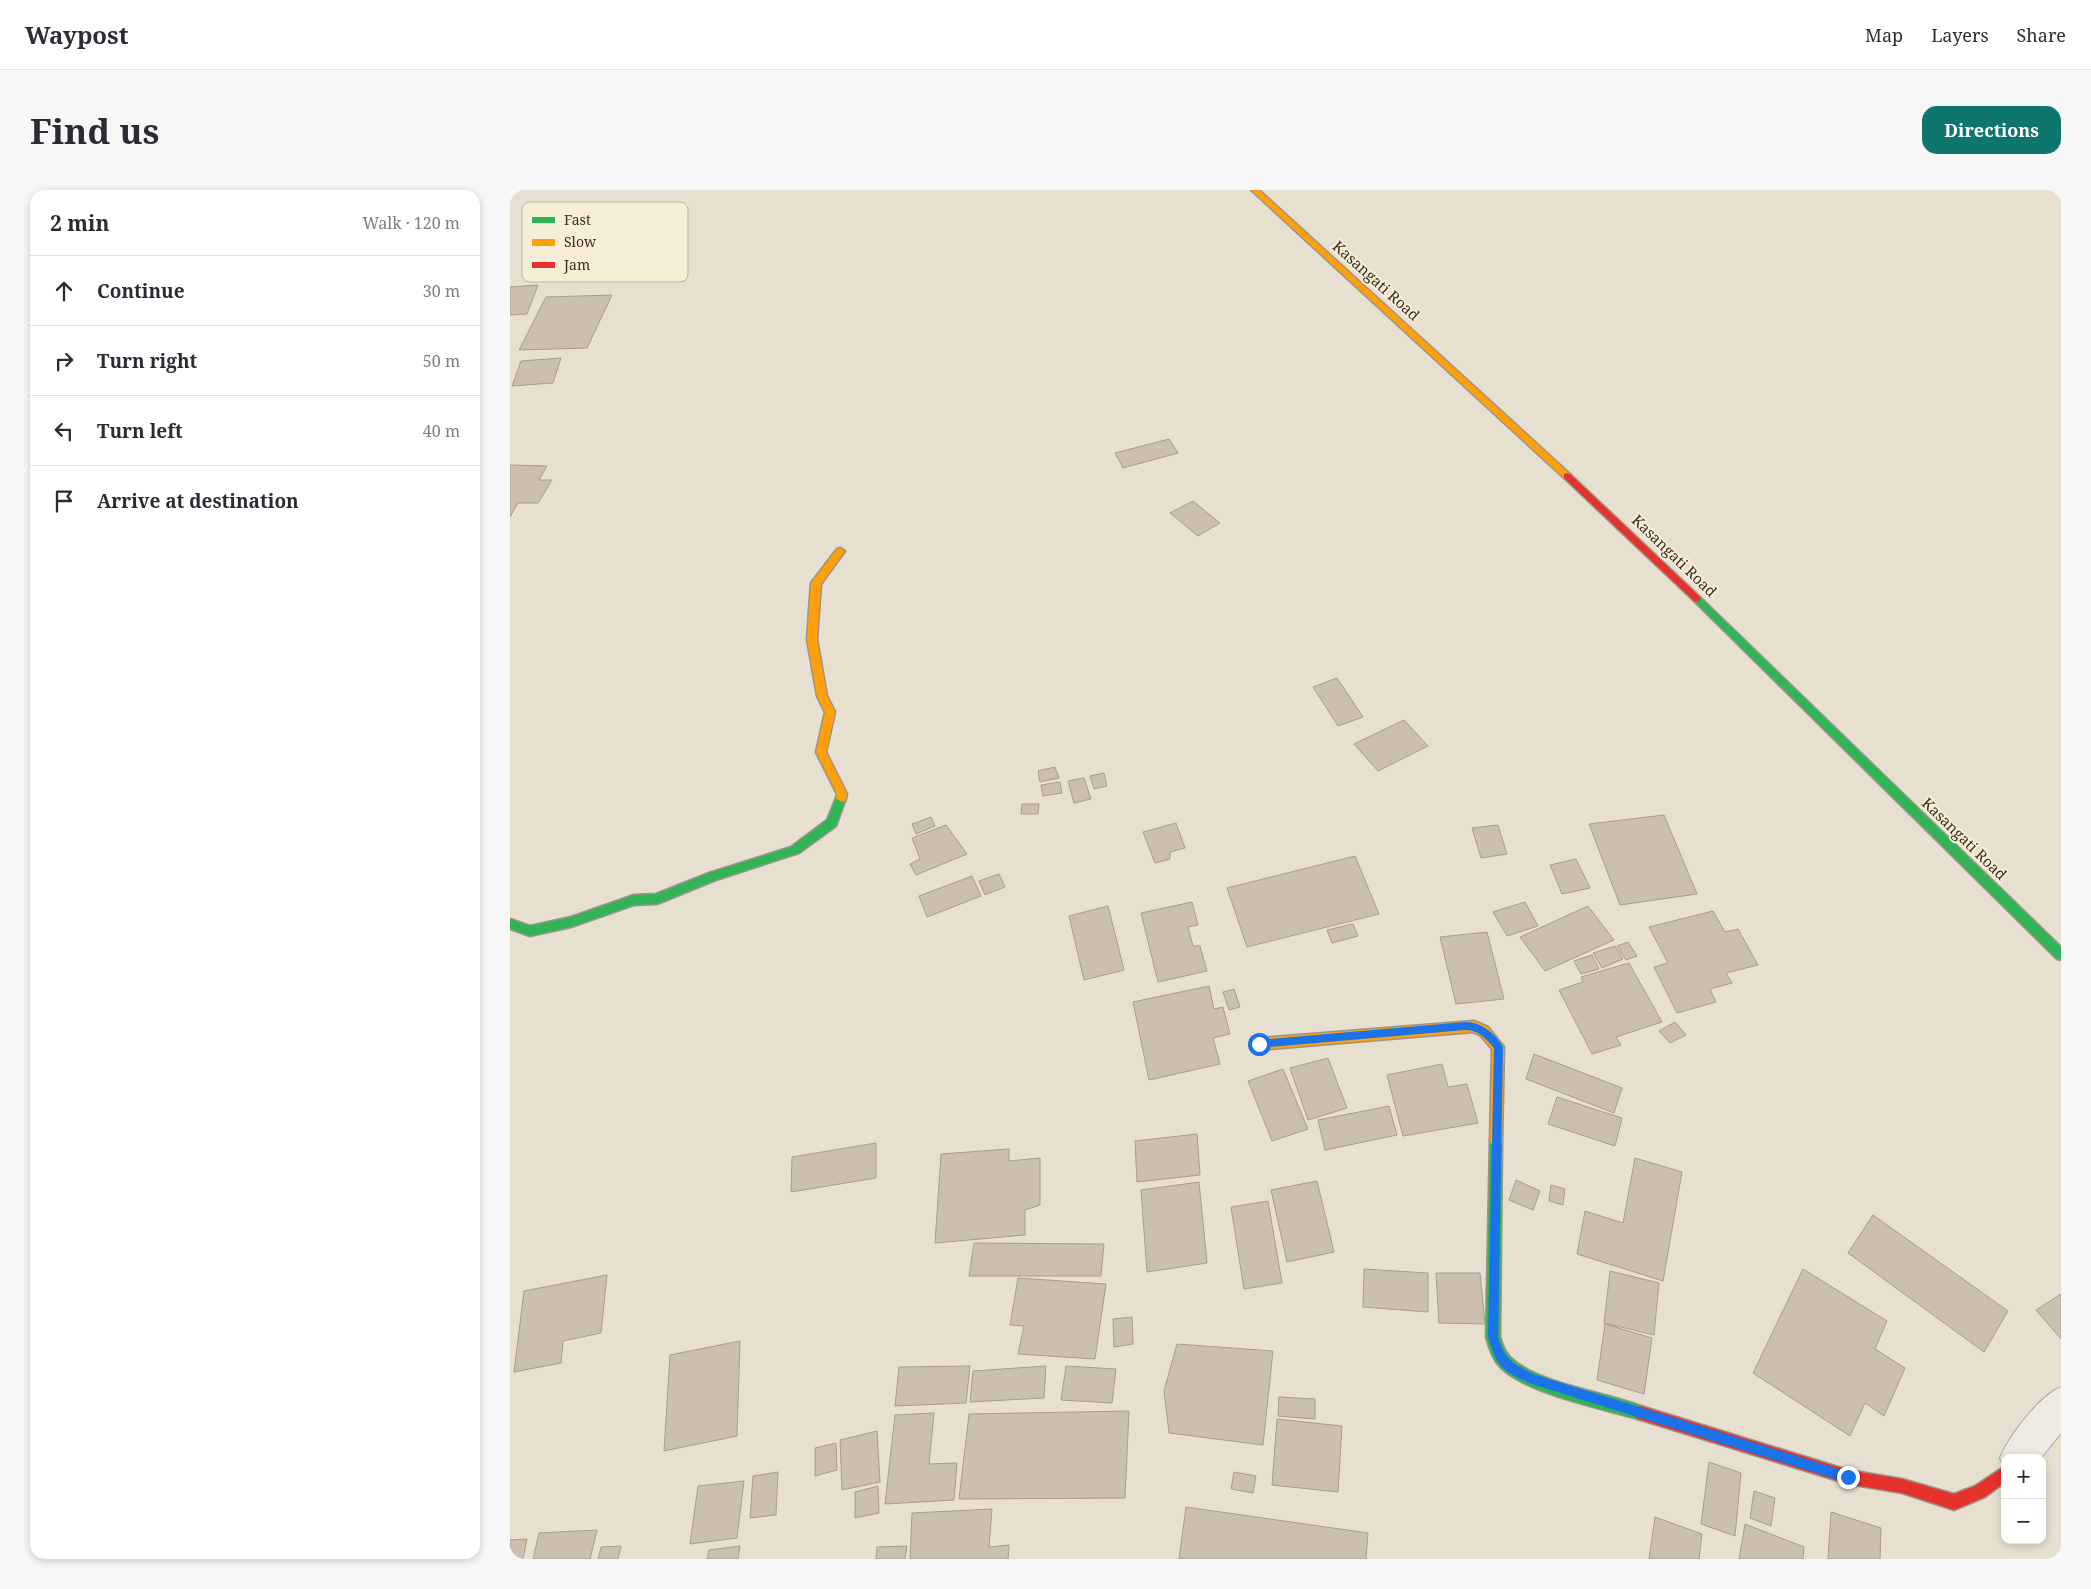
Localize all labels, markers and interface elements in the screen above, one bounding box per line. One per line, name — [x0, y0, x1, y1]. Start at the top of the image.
text: Waypost — [25, 18, 128, 51]
text: Map — [1865, 23, 1903, 47]
text: Layers — [1931, 23, 1989, 47]
text: Share — [2017, 23, 2066, 47]
button: Directions — [1922, 106, 2061, 154]
text: Find us — [30, 107, 159, 154]
legend — [522, 202, 688, 282]
text: 2 min — [50, 209, 109, 237]
text: Fast — [564, 210, 591, 229]
text: Walk · 120 m — [363, 212, 460, 234]
text: Slow — [564, 232, 597, 251]
street label: Kasangati Road — [1329, 236, 1424, 325]
text: Jam — [563, 255, 590, 274]
icon: ahead — [50, 277, 78, 305]
text: Continue — [97, 278, 185, 304]
text: 30 m — [423, 280, 460, 302]
icon: right — [50, 347, 78, 375]
text: Turn right — [97, 348, 197, 374]
text: 50 m — [423, 350, 460, 372]
icon: left — [50, 417, 78, 445]
text: Turn left — [97, 418, 183, 444]
text: 40 m — [423, 420, 460, 442]
icon: arrive — [50, 487, 78, 515]
text: Arrive at destination — [97, 488, 299, 514]
street label: Kasangati Road — [1628, 510, 1721, 601]
street label: Kasangati Road — [1918, 793, 2011, 884]
route start — [1248, 1033, 1271, 1056]
map controls — [2001, 1454, 2046, 1544]
button: + — [2001, 1454, 2046, 1499]
route end — [1837, 1466, 1860, 1489]
button: − — [2001, 1499, 2046, 1544]

